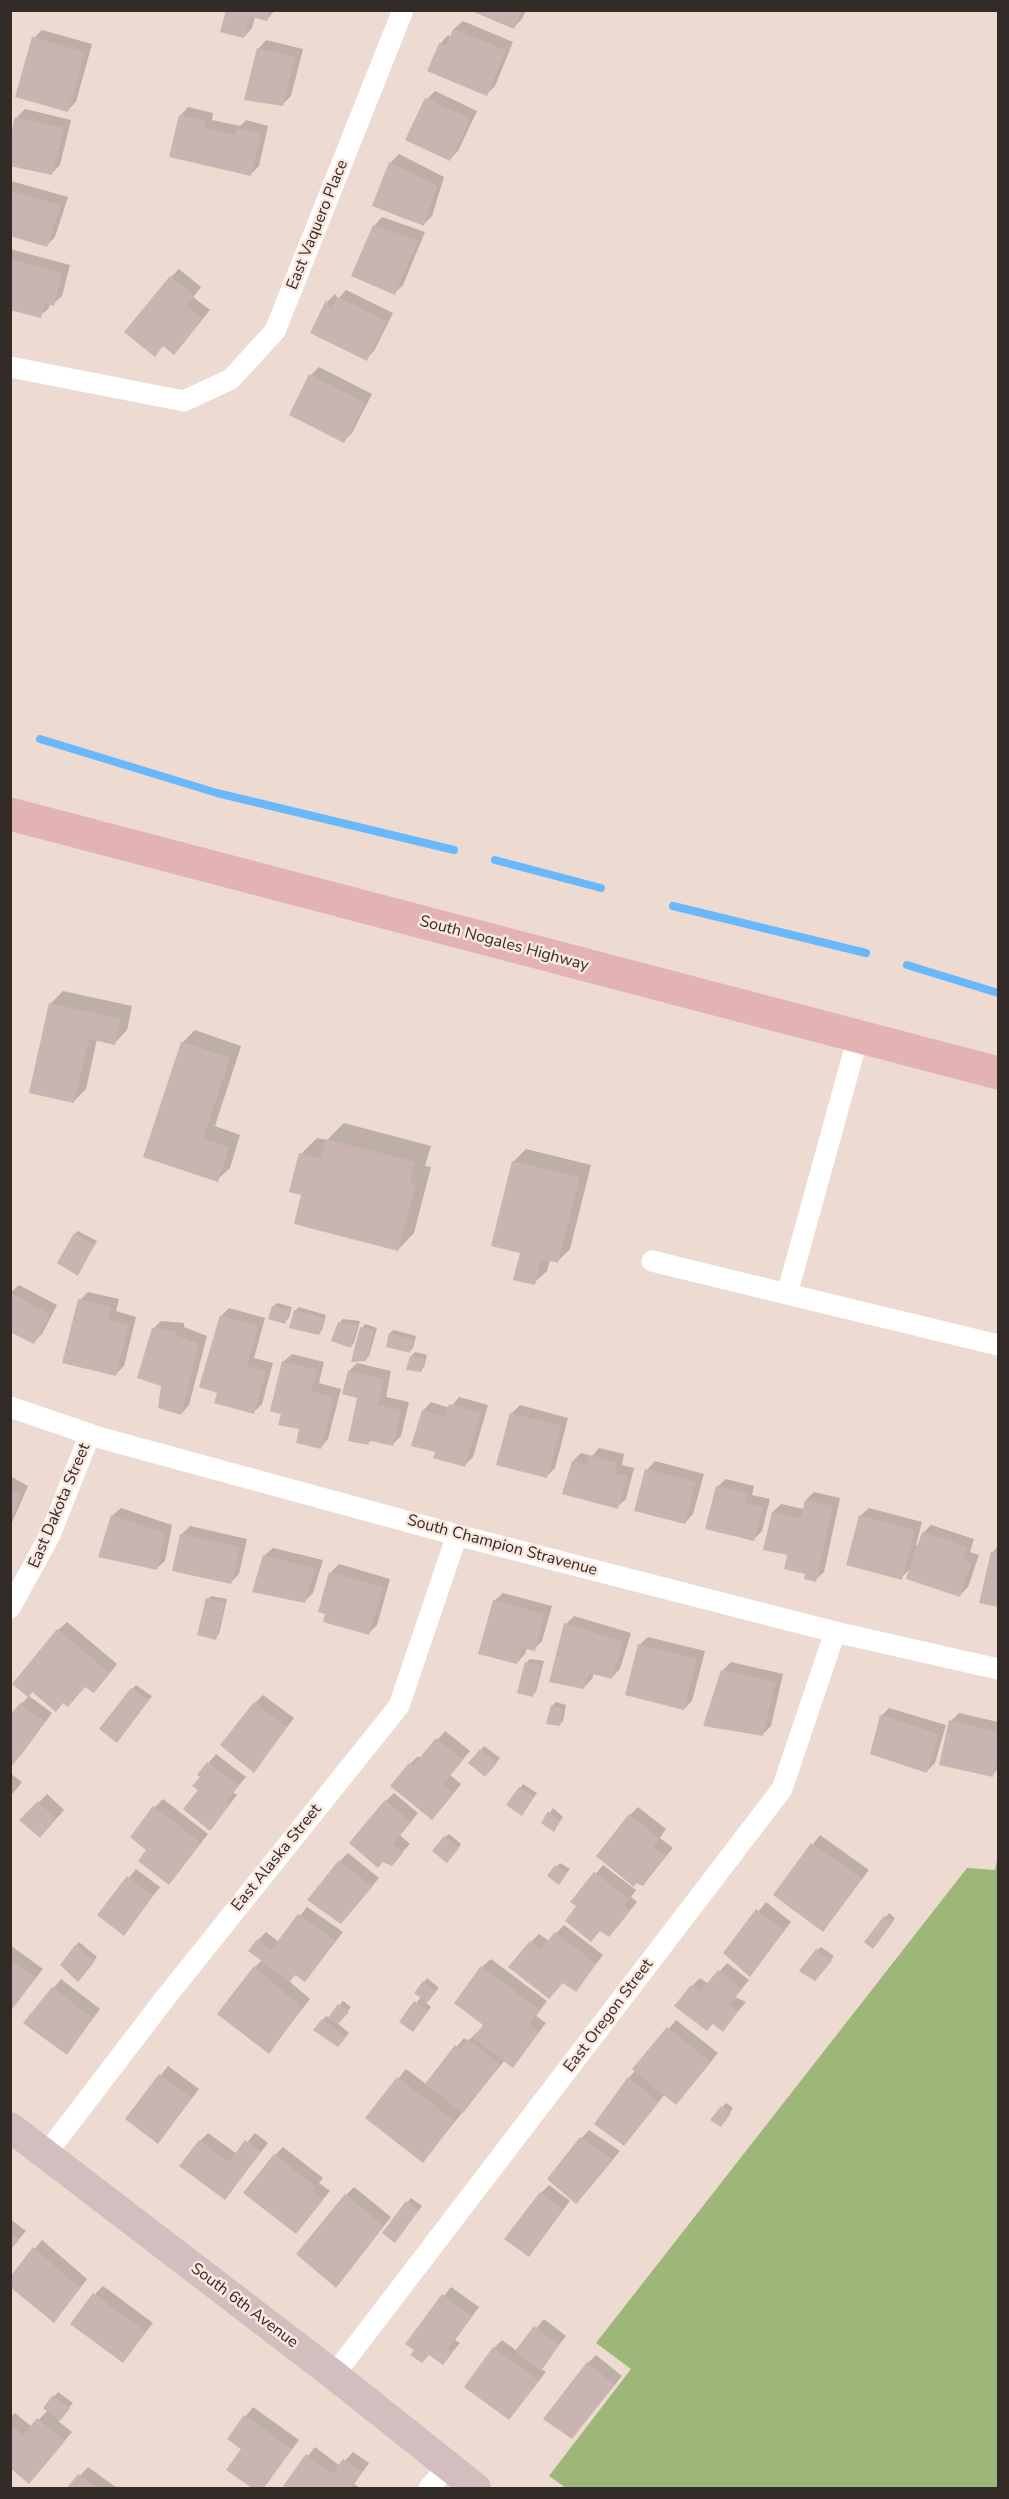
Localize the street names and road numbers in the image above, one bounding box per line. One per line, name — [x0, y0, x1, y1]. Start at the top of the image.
street label: East Vaquero Place — [283, 157, 353, 293]
street label: South Nogales Highway — [417, 912, 591, 976]
street label: East Dakota Street — [25, 1441, 95, 1571]
street label: South Champion Stravenue — [405, 1511, 599, 1581]
street label: East Alaska Street — [228, 1801, 326, 1915]
street label: East Oregon Street — [560, 1956, 658, 2076]
street label: South 6th Avenue — [187, 2259, 301, 2353]

